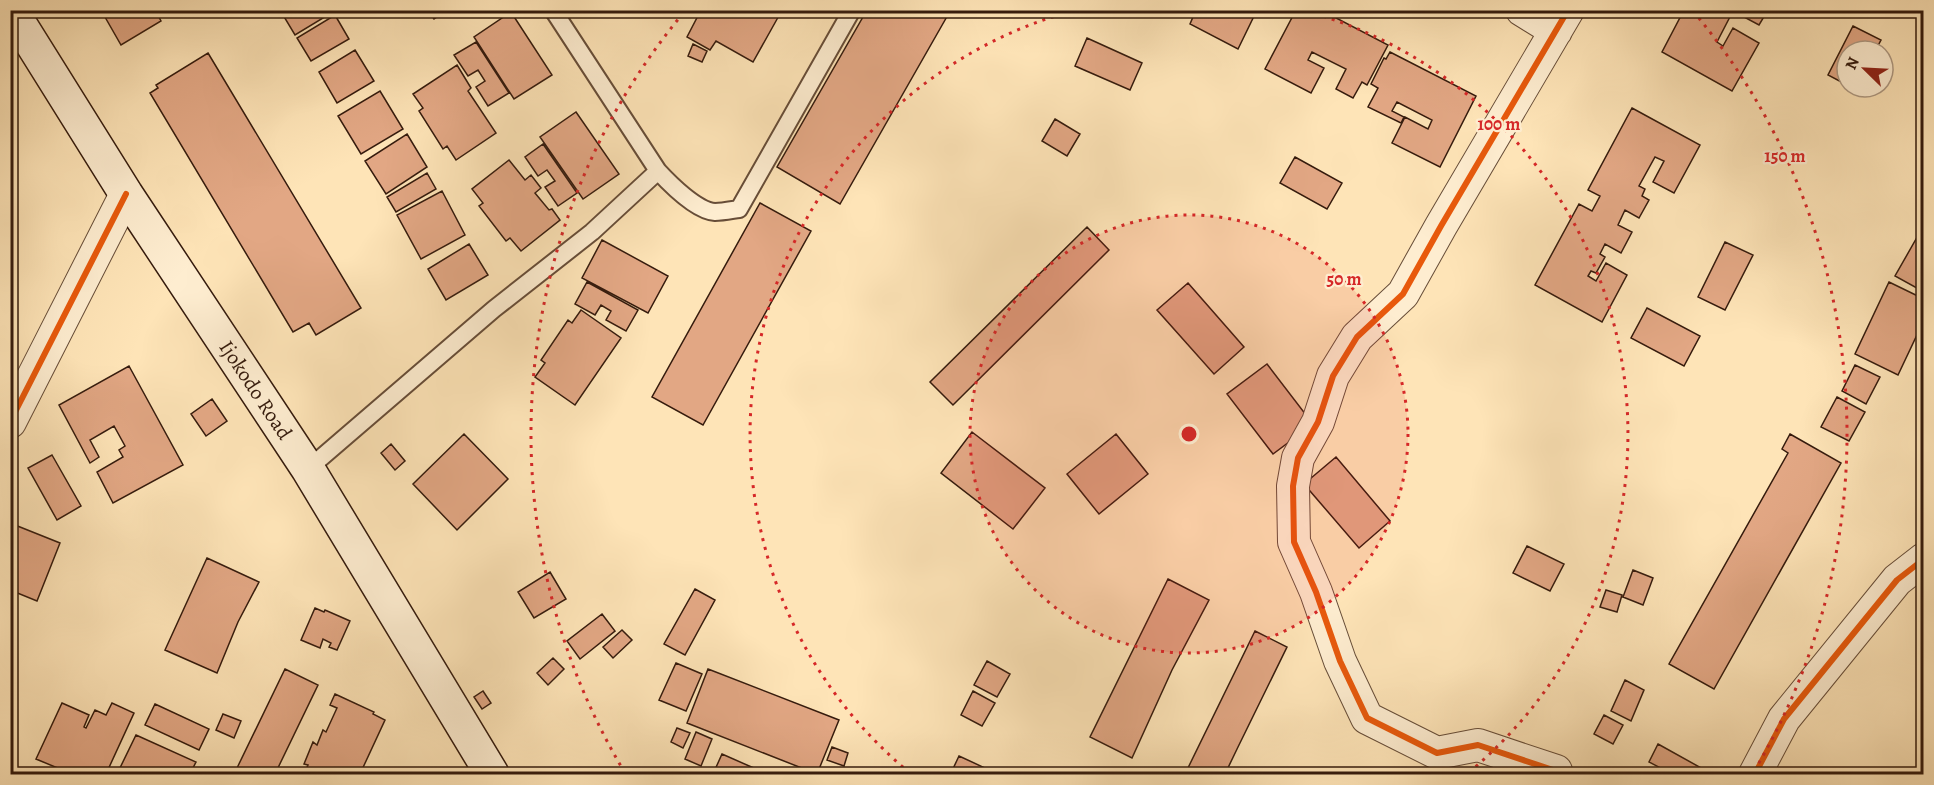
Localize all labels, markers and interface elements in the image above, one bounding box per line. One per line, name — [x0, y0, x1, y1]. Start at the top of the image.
north arrow — [1835, 39, 1895, 99]
text: N — [1840, 53, 1865, 73]
text: 100 m — [1478, 112, 1520, 136]
text: 150 m — [1764, 144, 1806, 168]
text: 50 m — [1327, 267, 1361, 291]
street label: Ijokodo Road — [213, 335, 299, 446]
centre of rings — [1179, 424, 1199, 444]

